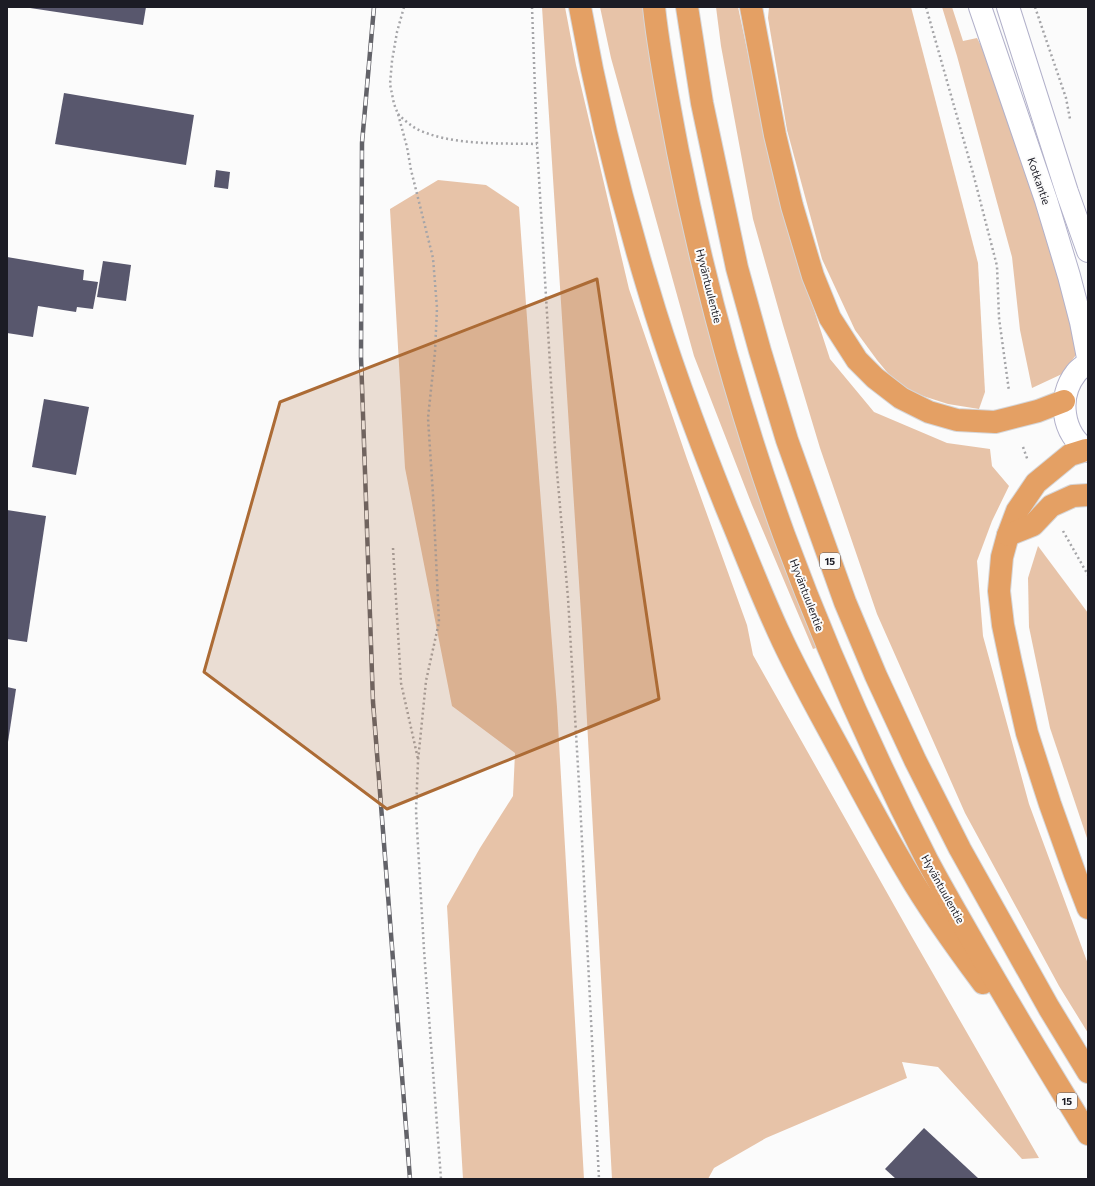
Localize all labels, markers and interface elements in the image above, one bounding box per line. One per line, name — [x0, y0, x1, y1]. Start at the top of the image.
street label: Kotkantie — [1025, 155, 1054, 206]
street label: Hyväntuulentie — [694, 247, 725, 325]
road number: 15 — [820, 553, 840, 569]
street label: Hyväntuulentie — [788, 557, 827, 633]
street label: Hyväntuulentie — [919, 852, 968, 925]
road number: 15 — [1057, 1093, 1077, 1109]

